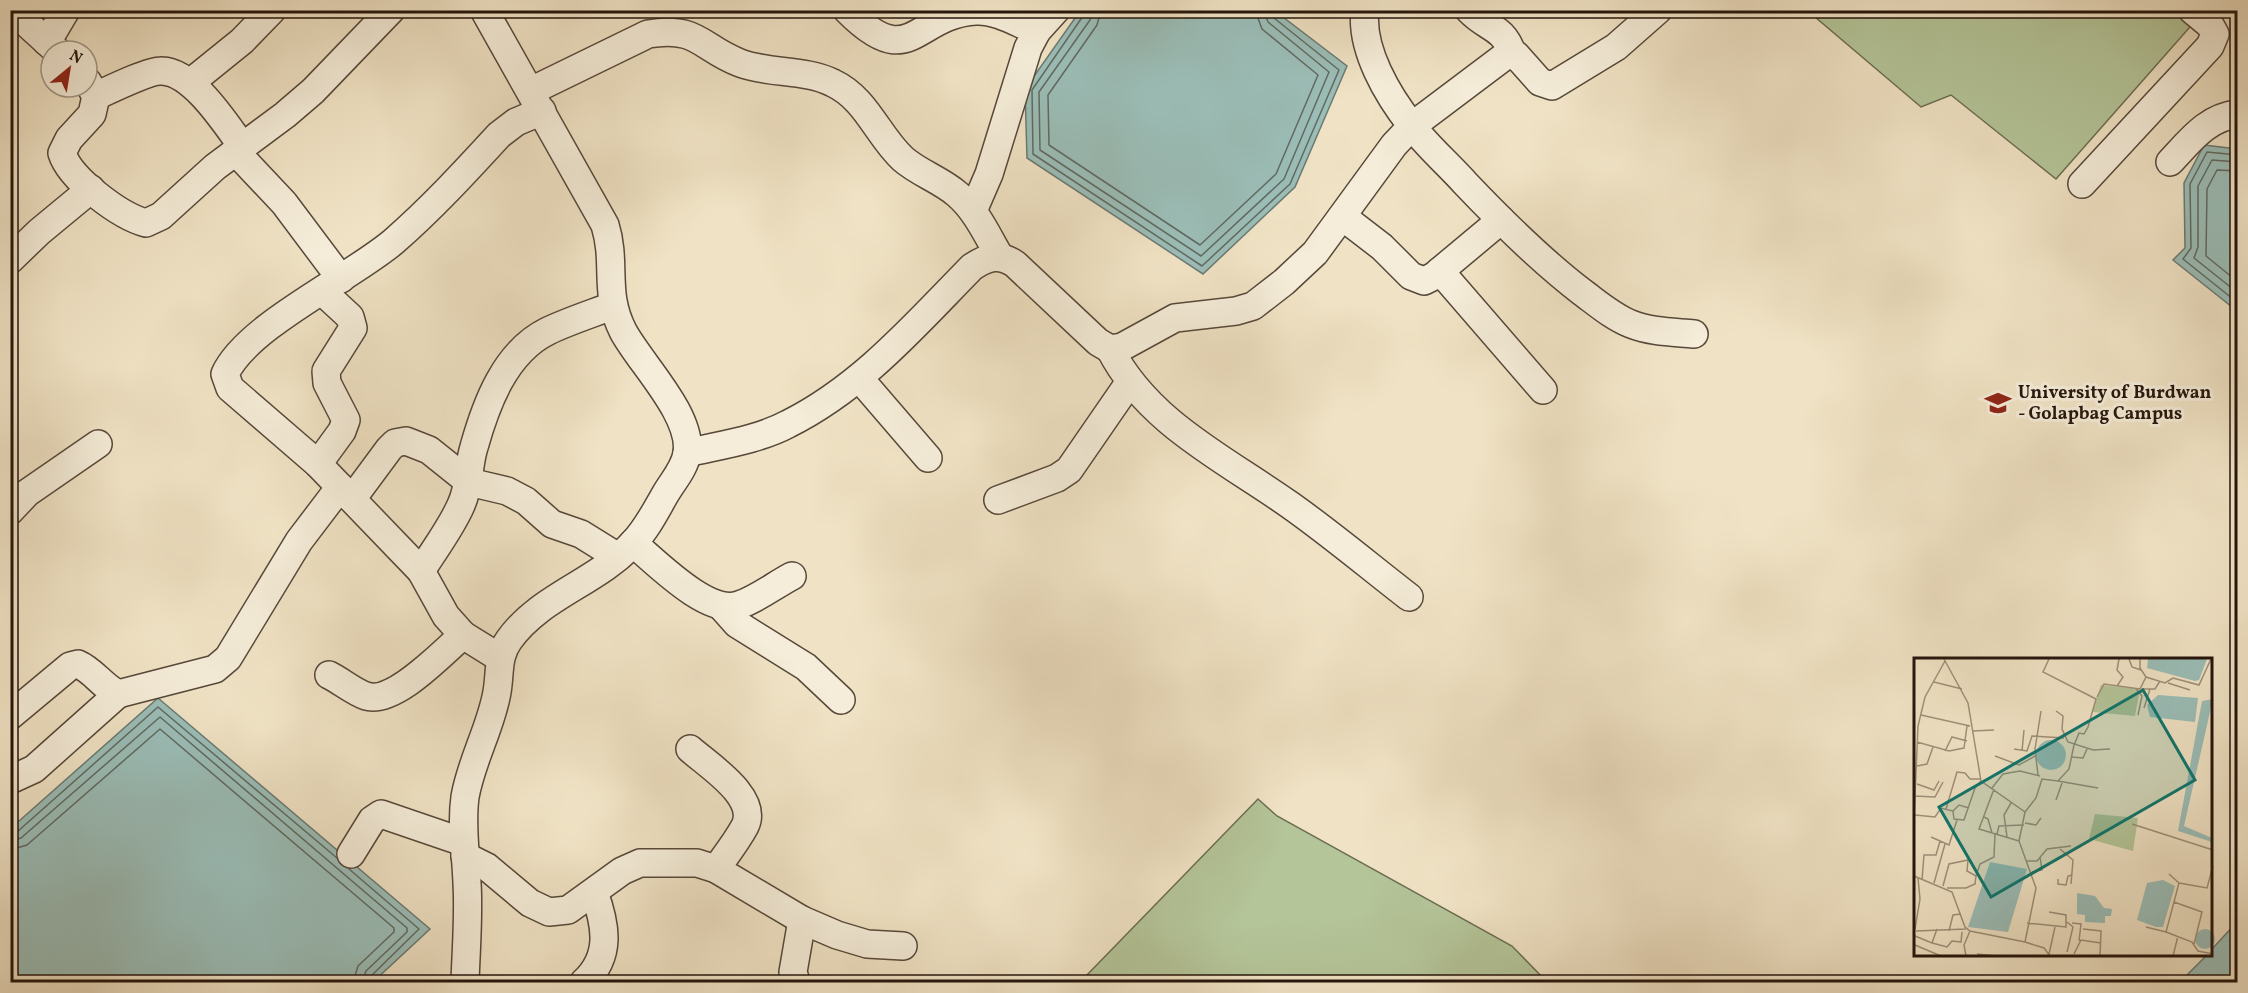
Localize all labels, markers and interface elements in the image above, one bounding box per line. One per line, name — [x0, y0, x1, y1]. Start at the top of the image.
north arrow — [39, 39, 99, 99]
text: N — [65, 45, 86, 70]
place label: University of Burdwan - Golapbag Campus — [2018, 381, 2211, 427]
school or university icon: University of Burdwan - Golapbag Campus — [1983, 388, 2013, 418]
inset map — [1914, 658, 2212, 957]

